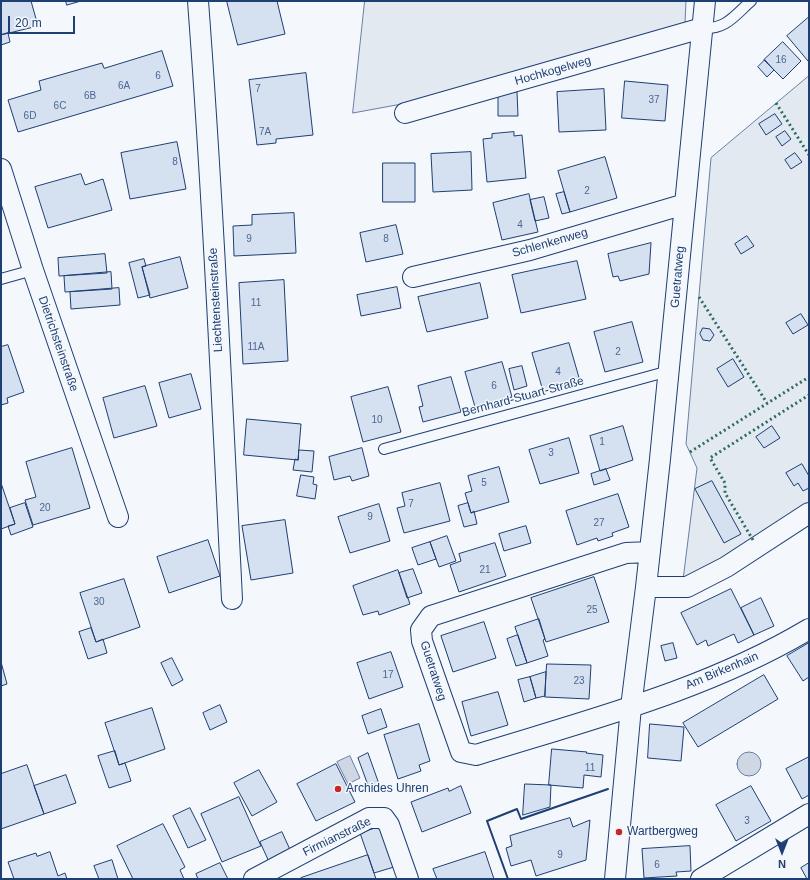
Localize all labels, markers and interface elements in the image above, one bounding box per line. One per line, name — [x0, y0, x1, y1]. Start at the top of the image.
scale bar — [10, 8, 77, 34]
text: 20 m — [15, 16, 42, 30]
street label: Hochkogelweg — [513, 53, 593, 89]
house number: 16 — [775, 54, 787, 66]
house number: 6 — [155, 70, 161, 82]
house number: 6A — [118, 80, 130, 92]
house number: 7 — [255, 83, 261, 95]
house number: 6B — [84, 90, 96, 102]
house number: 37 — [648, 94, 660, 106]
house number: 6C — [54, 100, 66, 112]
house number: 6D — [24, 110, 36, 122]
house number: 7A — [259, 126, 271, 138]
house number: 8 — [172, 156, 178, 168]
house number: 2 — [584, 185, 590, 197]
house number: 4 — [517, 219, 523, 231]
street label: Schlenkenweg — [511, 225, 589, 261]
house number: 9 — [246, 233, 252, 245]
house number: 8 — [383, 233, 389, 245]
street label: Guetratweg — [668, 245, 688, 309]
street label: Liechtensteinstraße — [206, 247, 226, 353]
street label: Dietrichsteinstraße — [35, 294, 81, 394]
house number: 11 — [251, 297, 261, 309]
house number: 11A — [247, 341, 265, 353]
house number: 2 — [615, 346, 621, 358]
house number: 4 — [555, 366, 561, 378]
street label: Bernhard-Stuart-Straße — [461, 374, 585, 420]
house number: 6 — [491, 380, 497, 392]
house number: 10 — [371, 414, 383, 426]
house number: 1 — [599, 436, 605, 448]
house number: 3 — [548, 447, 554, 459]
house number: 5 — [481, 477, 487, 489]
house number: 7 — [408, 498, 414, 510]
house number: 20 — [39, 502, 51, 514]
house number: 9 — [367, 511, 373, 523]
house number: 27 — [593, 517, 605, 529]
house number: 21 — [479, 564, 491, 576]
house number: 30 — [93, 596, 105, 608]
house number: 25 — [586, 604, 598, 616]
street label: Guetratweg — [417, 639, 449, 703]
street label: Am Birkenhain — [683, 649, 761, 693]
house number: 17 — [382, 669, 394, 681]
house number: 23 — [573, 675, 585, 687]
house number: 11 — [585, 762, 595, 774]
place label: Archides Uhren — [346, 782, 429, 796]
marker: Archides Uhren — [333, 784, 343, 794]
street label: Firmianstraße — [301, 814, 373, 860]
house number: 3 — [744, 815, 750, 827]
place label: Wartbergweg — [627, 825, 698, 839]
marker: Wartbergweg — [614, 827, 624, 837]
north arrow — [762, 832, 802, 872]
house number: 9 — [557, 849, 563, 861]
text: N — [778, 858, 786, 870]
house number: 6 — [654, 859, 660, 871]

